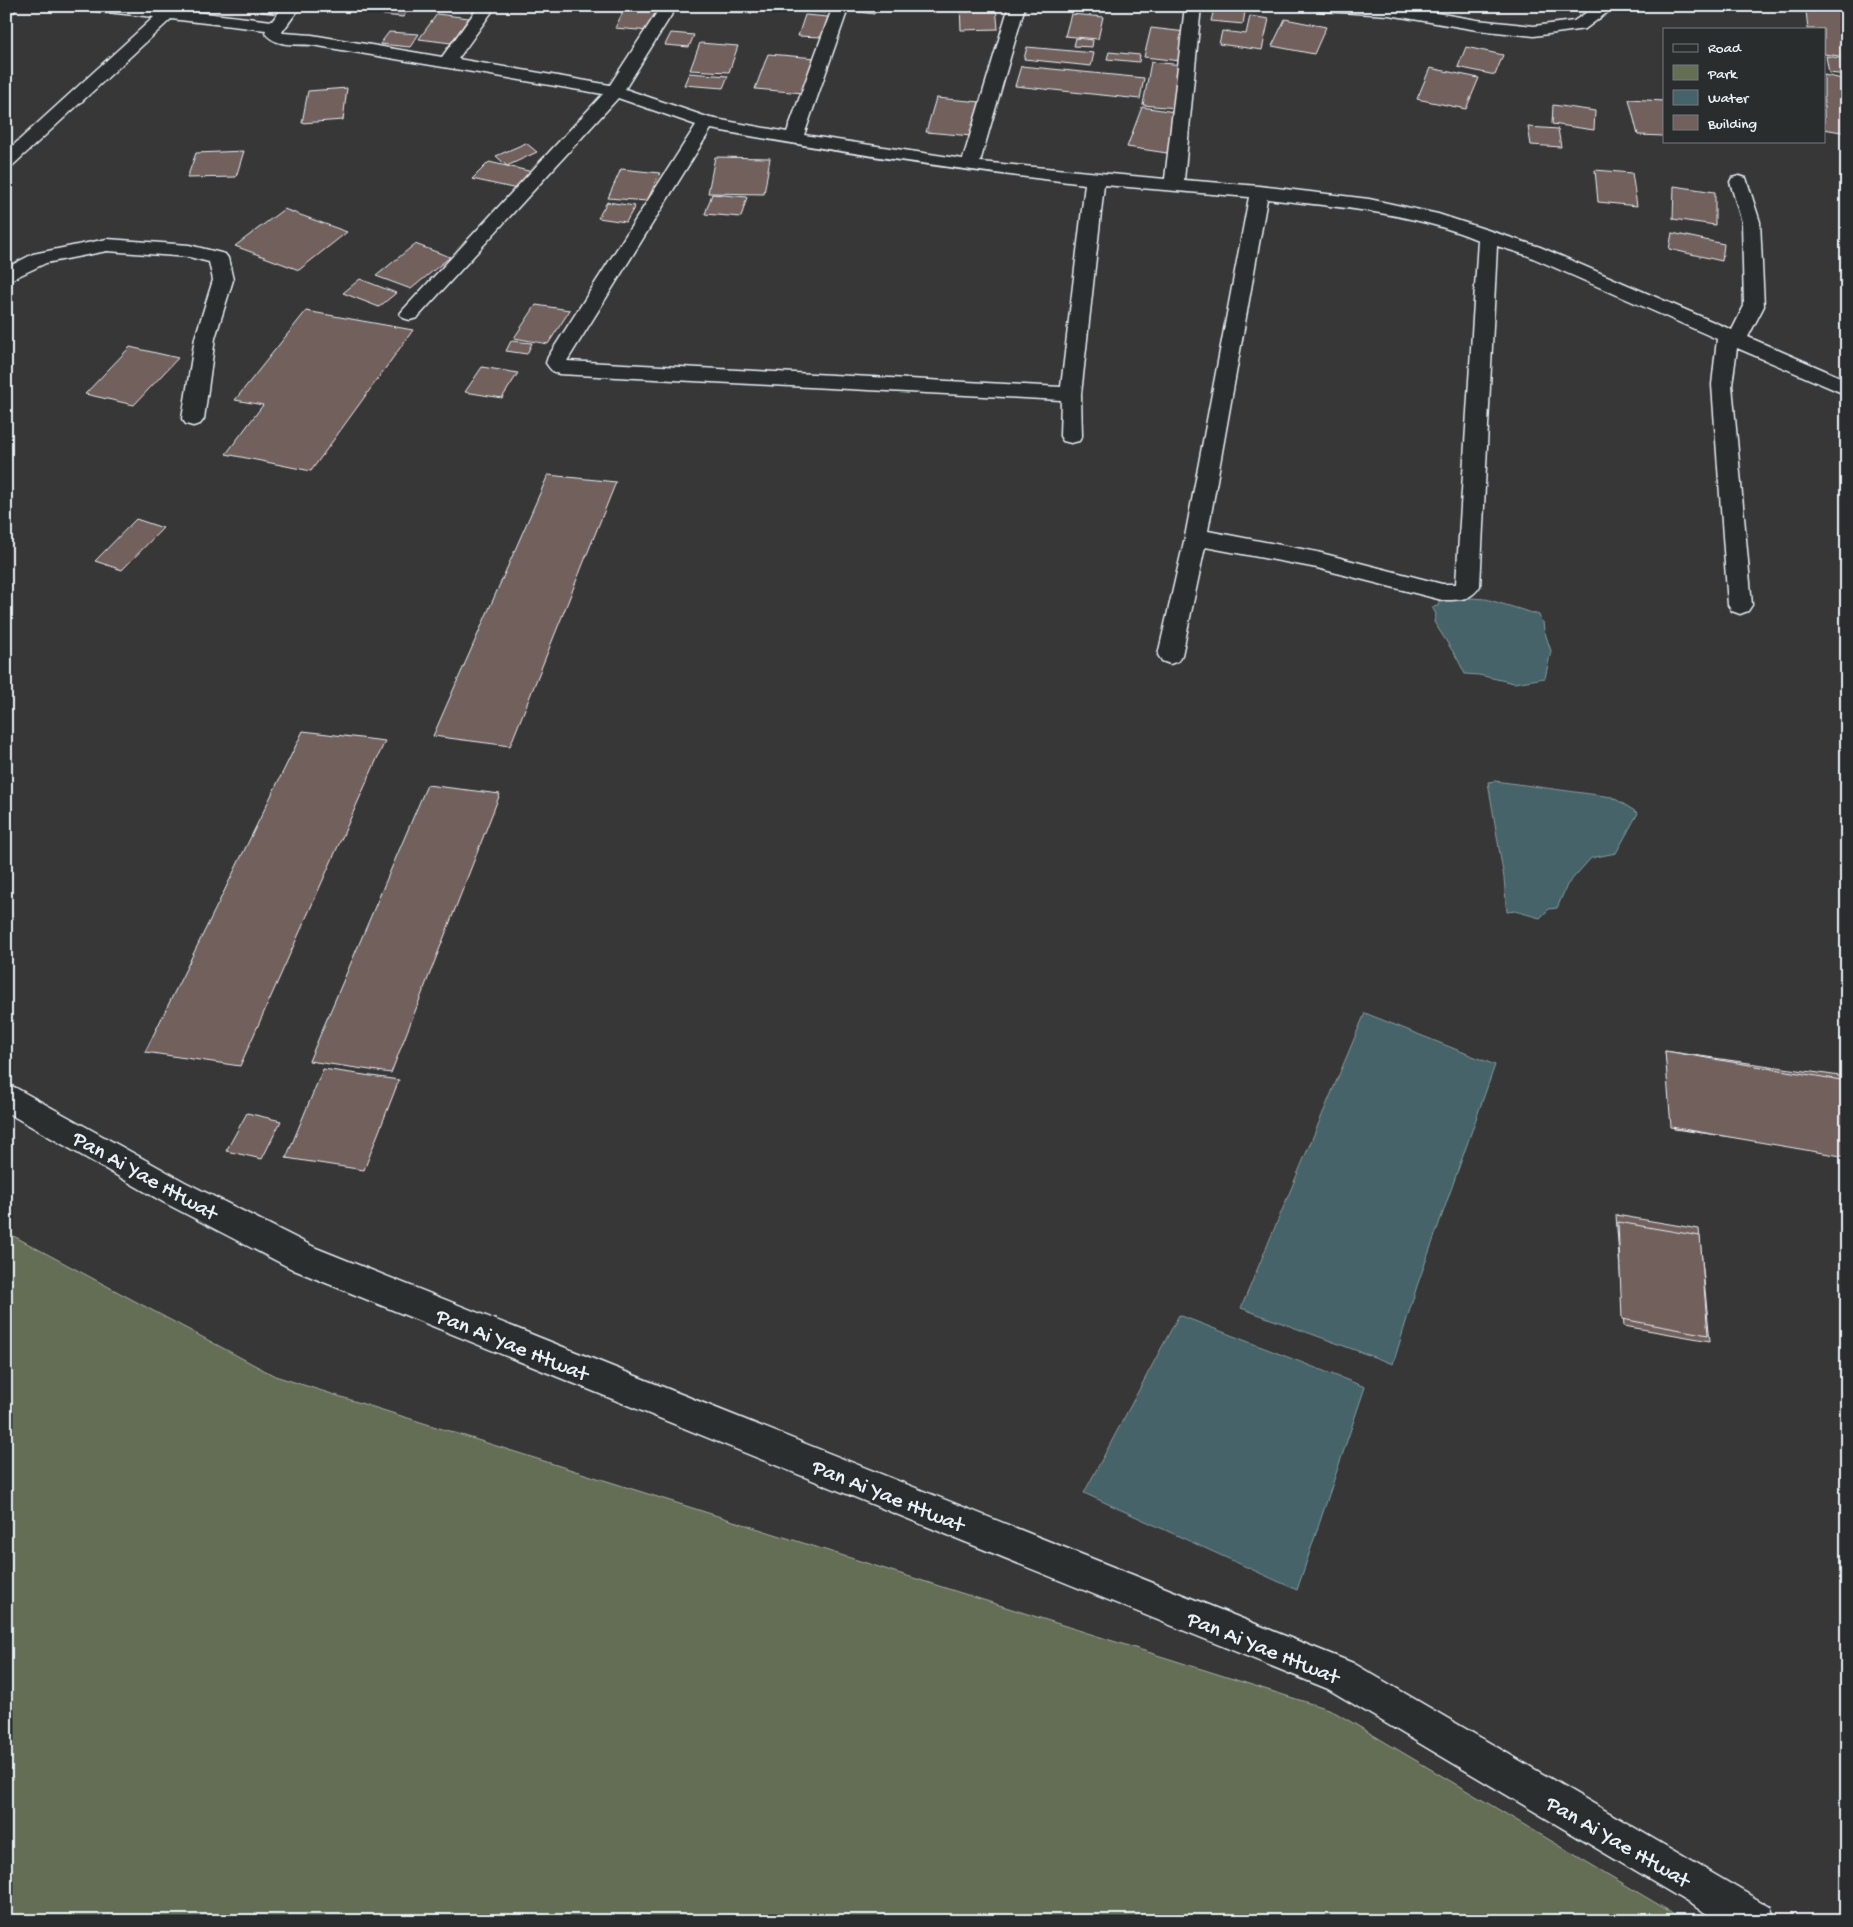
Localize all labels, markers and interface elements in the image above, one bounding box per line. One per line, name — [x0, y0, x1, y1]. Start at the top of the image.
legend — [1663, 28, 1826, 142]
text: Road — [1708, 40, 1742, 58]
text: Park — [1707, 66, 1738, 84]
text: Water — [1708, 90, 1750, 108]
text: Building — [1707, 116, 1757, 134]
street label: Pan Ai Yae Htwat — [66, 1126, 223, 1229]
street label: Pan Ai Yae Htwat — [431, 1304, 593, 1390]
street label: Pan Ai Yae Htwat — [807, 1455, 969, 1541]
street label: Pan Ai Yae Htwat — [1182, 1607, 1344, 1693]
street label: Pan Ai Yae Htwat — [1540, 1791, 1695, 1896]

